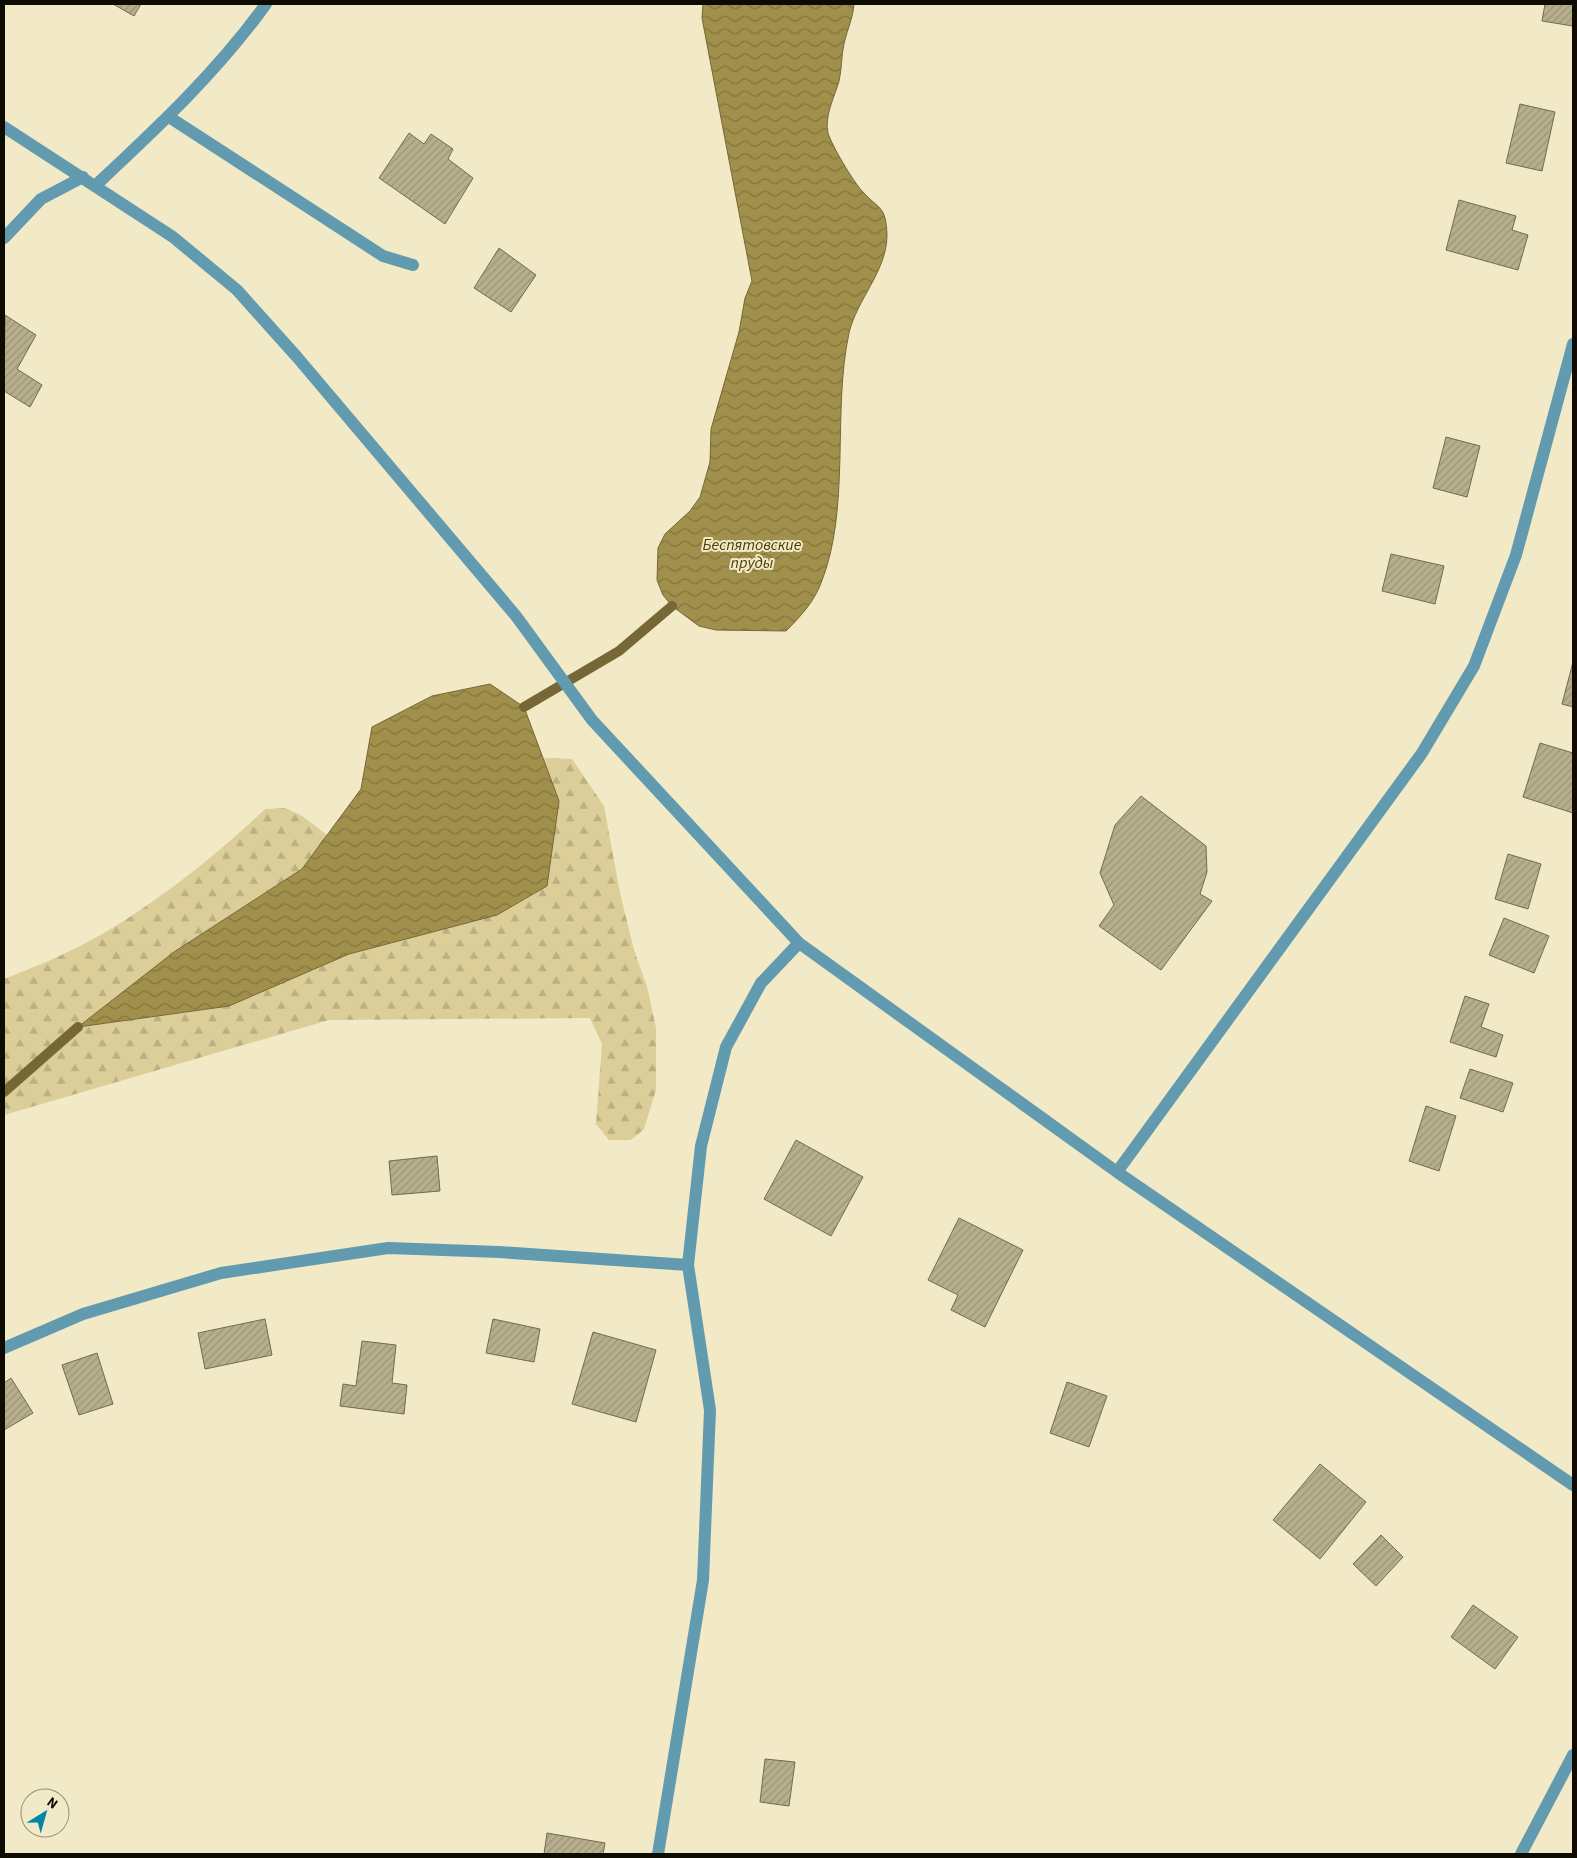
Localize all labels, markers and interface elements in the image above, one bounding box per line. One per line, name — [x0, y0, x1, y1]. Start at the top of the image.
water label: Беспятовские пруды — [703, 534, 802, 574]
north arrow — [20, 1788, 70, 1838]
text: N — [42, 1793, 62, 1814]

